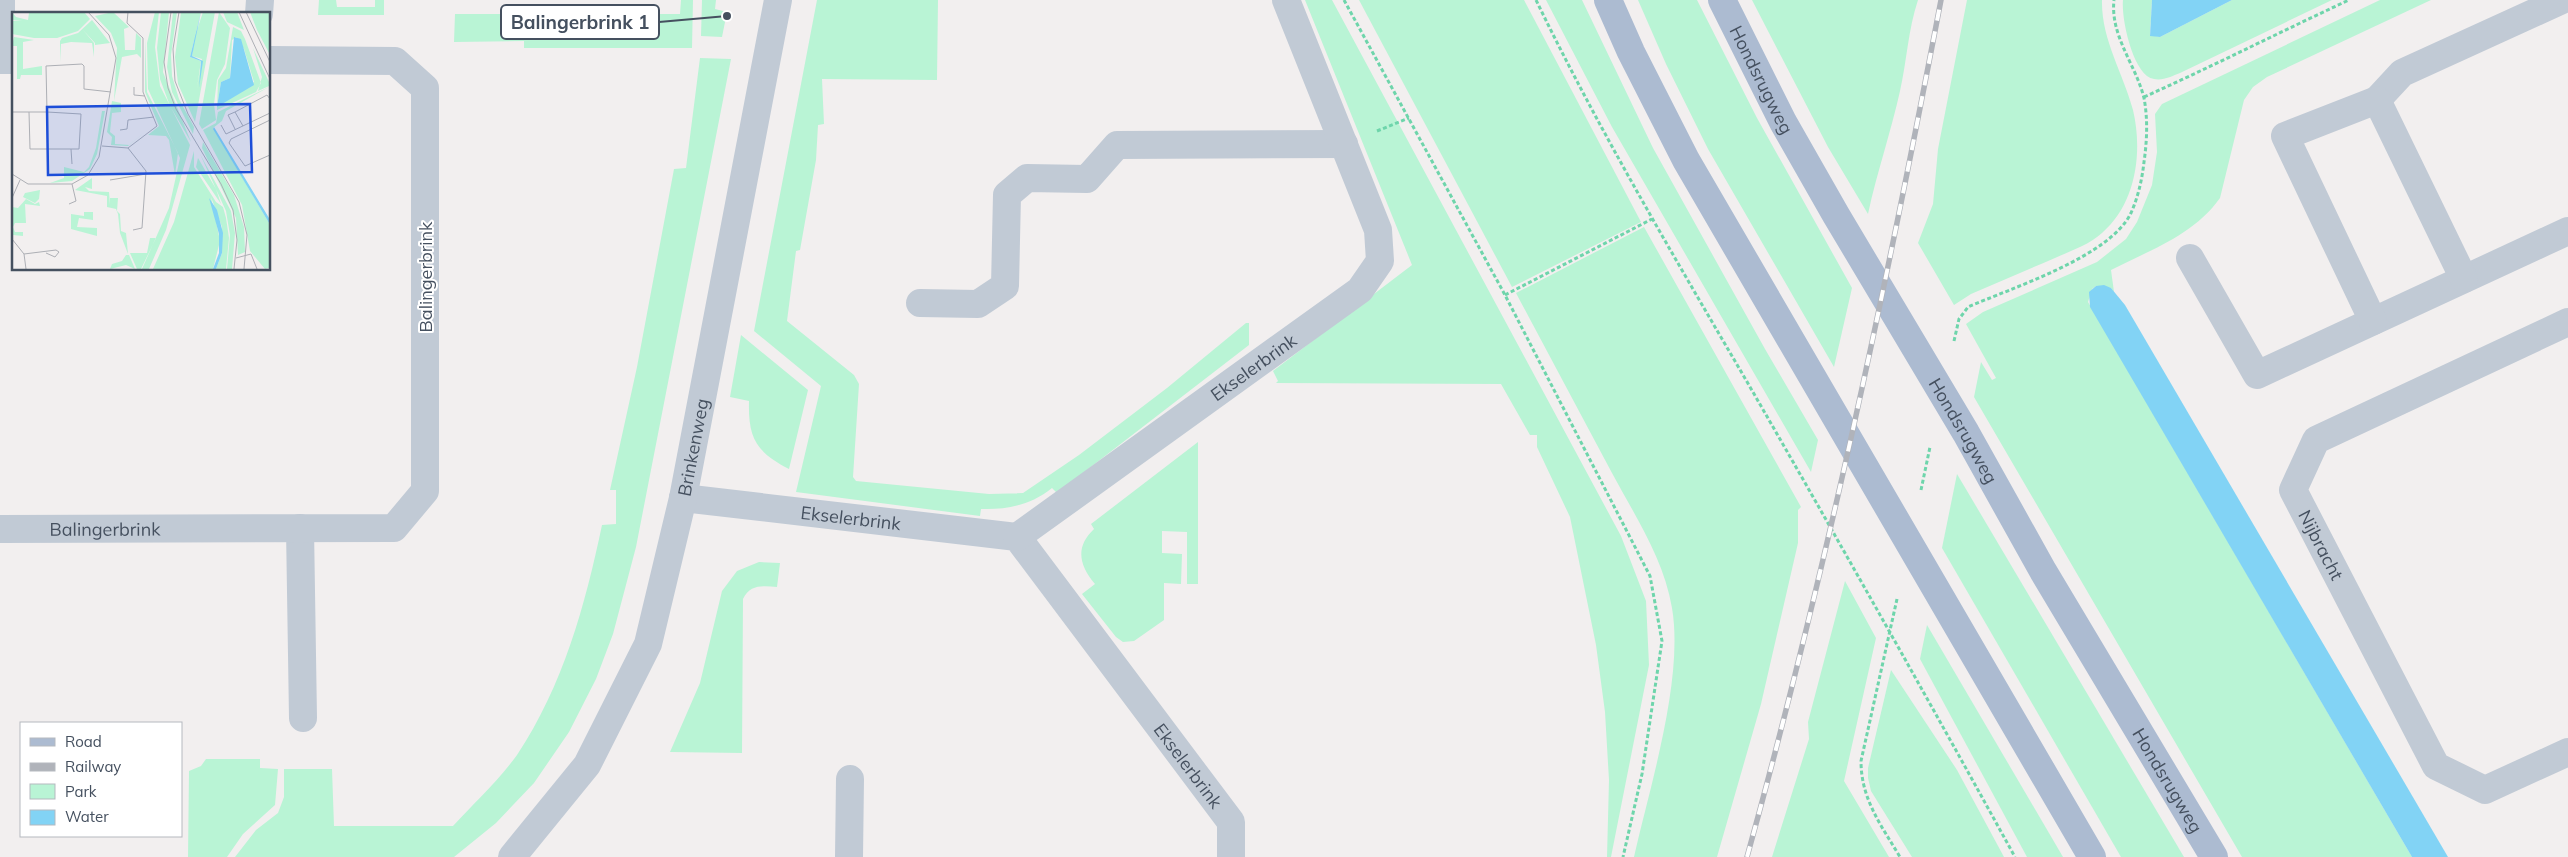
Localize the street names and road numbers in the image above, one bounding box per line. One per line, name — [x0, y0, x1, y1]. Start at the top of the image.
street label: Hondsrugweg — [1725, 22, 1799, 138]
street label: Balingerbrink — [414, 221, 437, 332]
street label: Ekselerbrink — [1206, 328, 1301, 406]
street label: Hondsrugweg — [1924, 373, 2003, 487]
street label: Brinkenweg — [672, 396, 713, 498]
street label: Ekselerbrink — [800, 500, 903, 535]
street label: Nijbracht — [2294, 506, 2349, 584]
street label: Balingerbrink — [50, 517, 161, 540]
street label: Ekselerbrink — [1149, 718, 1228, 813]
street label: Hondsrugweg — [2128, 723, 2208, 837]

